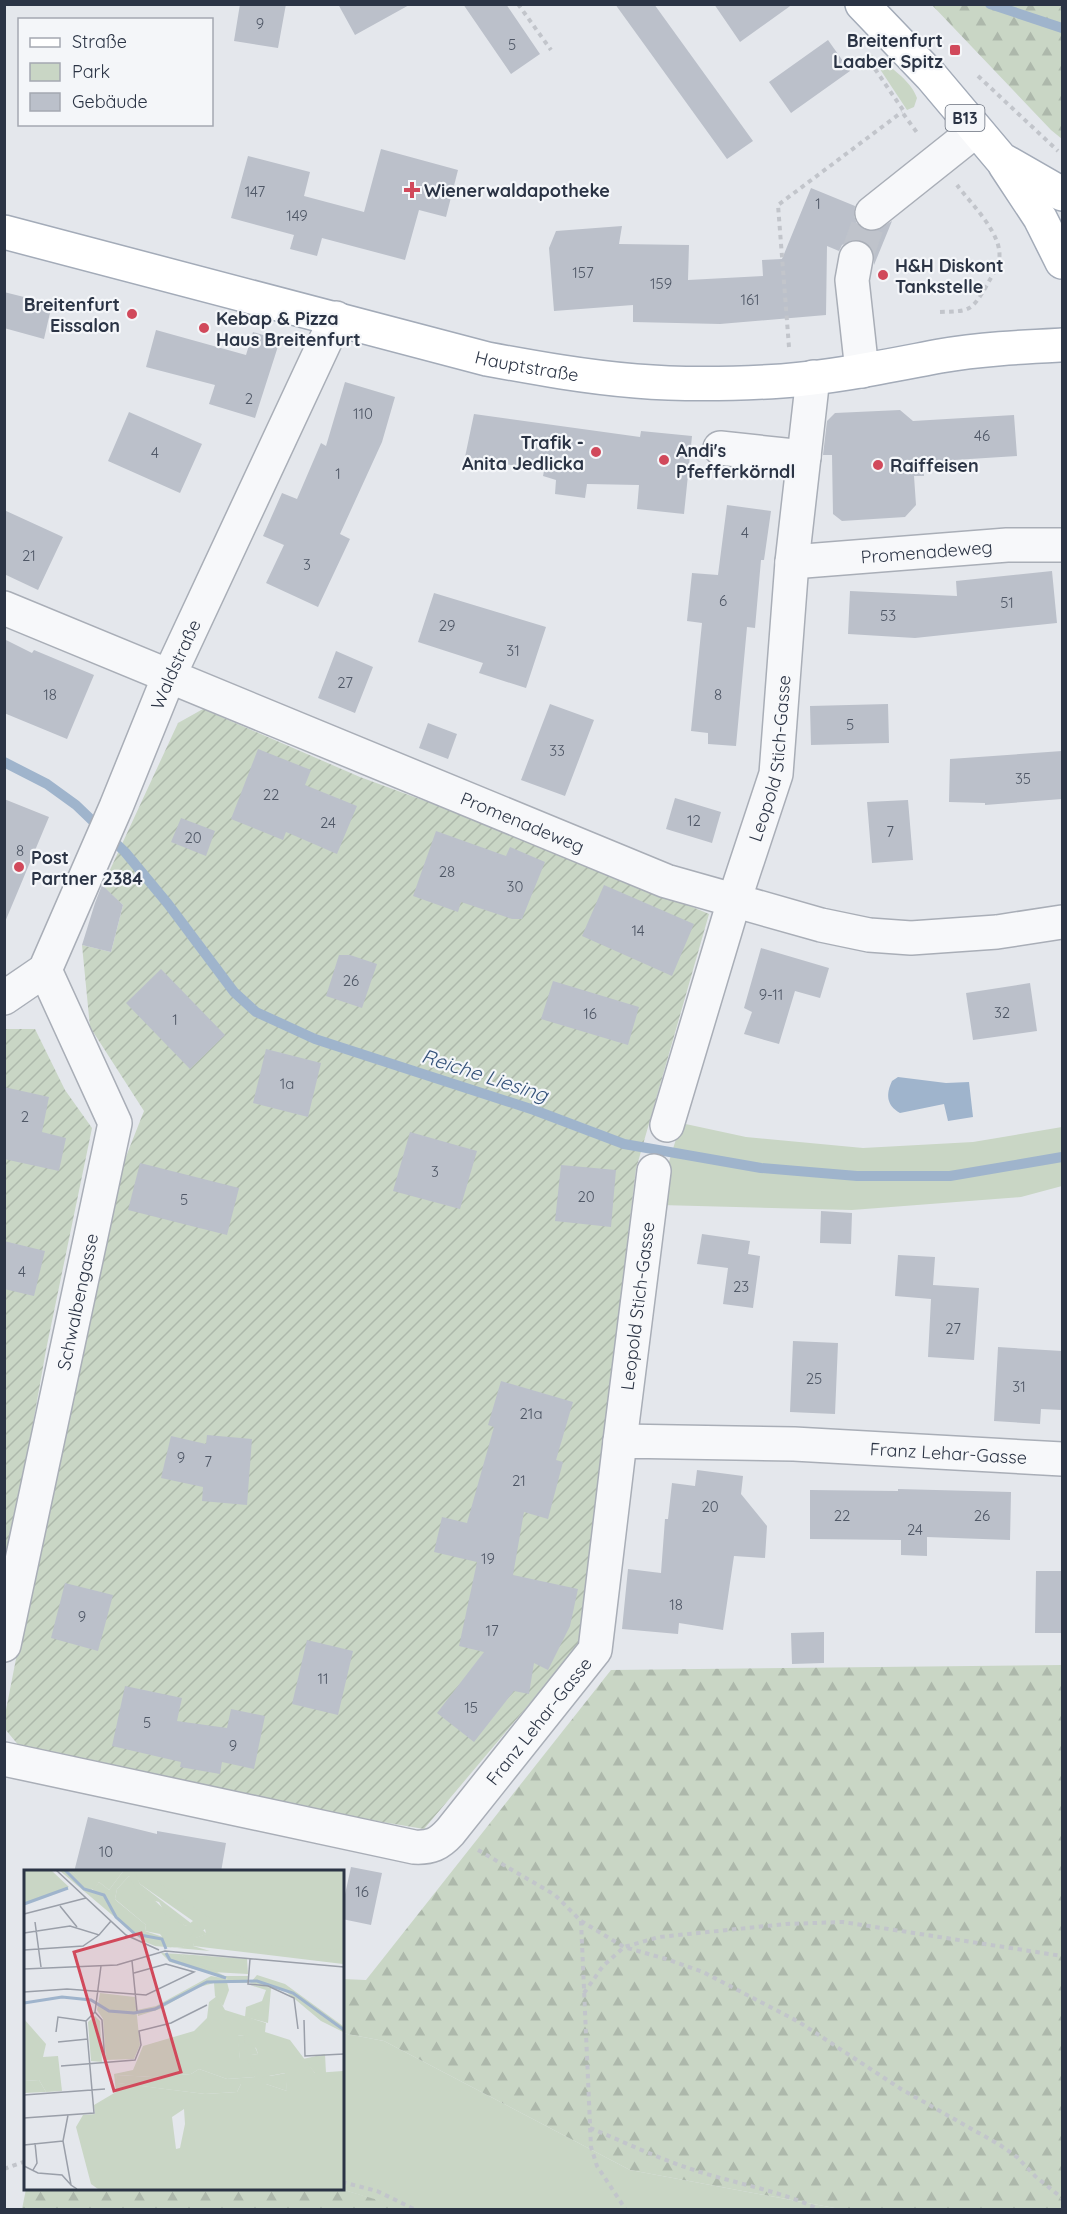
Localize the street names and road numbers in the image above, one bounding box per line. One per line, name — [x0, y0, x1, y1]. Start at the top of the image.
road number: B13 — [946, 105, 984, 131]
street label: Hauptstraße — [473, 345, 580, 386]
street label: Promenadeweg — [860, 535, 993, 568]
street label: Waldstraße — [145, 615, 205, 713]
street label: Leopold Stich-Gasse — [743, 674, 795, 844]
street label: Promenadeweg — [457, 786, 588, 858]
street label: Leopold Stich-Gasse — [615, 1220, 659, 1392]
street label: Schwalbengasse — [51, 1231, 103, 1372]
street label: Franz Lehar-Gasse — [869, 1437, 1028, 1469]
street label: Franz Lehar-Gasse — [480, 1652, 596, 1790]

